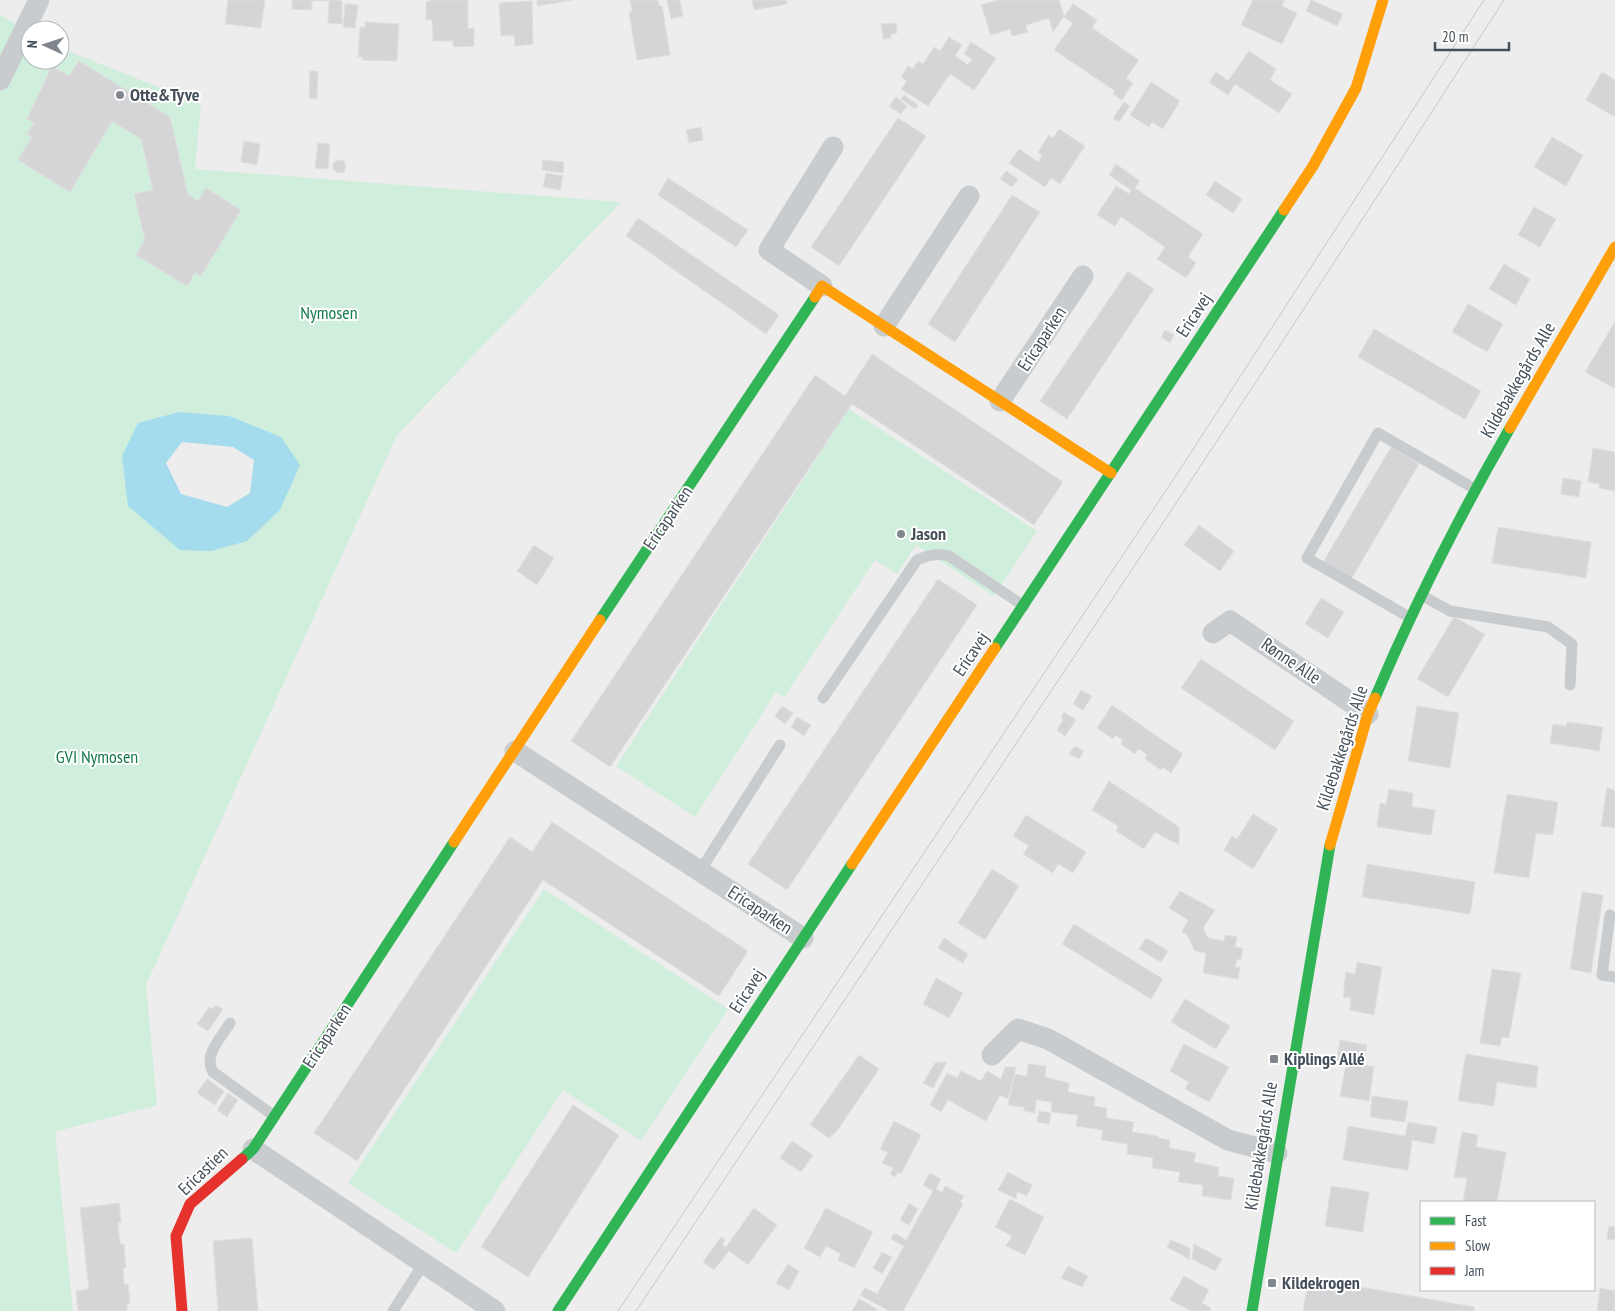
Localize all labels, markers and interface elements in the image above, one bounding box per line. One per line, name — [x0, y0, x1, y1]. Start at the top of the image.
north arrow — [20, 20, 70, 70]
scale bar — [1435, 20, 1509, 52]
text: 20 m — [1442, 27, 1468, 46]
text: N — [23, 40, 41, 49]
place label: Otte&Tyve — [130, 83, 200, 106]
marker: Otte&Tyve — [114, 89, 126, 101]
street label: Ericavej — [1171, 288, 1216, 341]
park label: Nymosen — [300, 301, 358, 324]
street label: Ericaparken — [1012, 302, 1071, 375]
street label: Kildebakkegårds Alle — [1475, 318, 1560, 442]
street label: Ericaparken — [638, 481, 697, 554]
place label: Jason — [910, 522, 946, 545]
marker: Jason — [895, 528, 907, 540]
street label: Ericavej — [947, 627, 994, 680]
street label: Rønne Alle — [1257, 632, 1325, 689]
street label: Kildebakkegårds Alle — [1311, 683, 1373, 813]
park label: GVI Nymosen — [56, 745, 138, 768]
street label: Ericaparken — [724, 880, 797, 939]
street label: Ericavej — [724, 964, 769, 1017]
street label: Ericaparken — [297, 999, 356, 1072]
place label: Kiplings Allé — [1284, 1047, 1365, 1070]
marker: Kiplings Allé — [1268, 1053, 1280, 1065]
street label: Kildebakkegårds Alle — [1239, 1080, 1282, 1212]
street label: Ericastien — [173, 1141, 232, 1200]
legend — [1420, 1201, 1595, 1291]
text: Fast — [1465, 1211, 1486, 1230]
text: Slow — [1465, 1236, 1490, 1255]
text: Jam — [1464, 1261, 1484, 1280]
place label: Kildekrogen — [1282, 1271, 1360, 1294]
marker: Kildekrogen — [1266, 1277, 1278, 1289]

